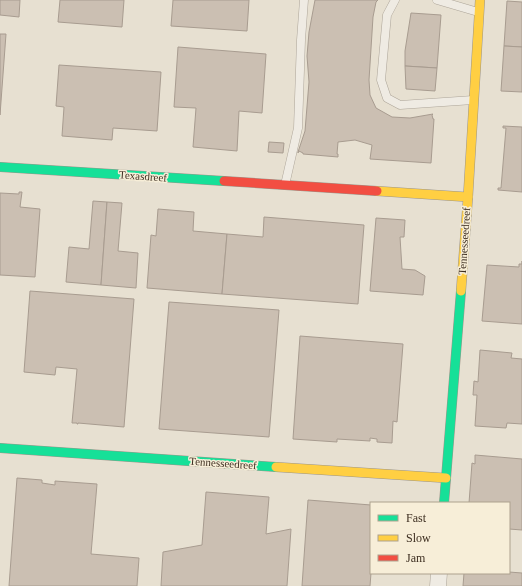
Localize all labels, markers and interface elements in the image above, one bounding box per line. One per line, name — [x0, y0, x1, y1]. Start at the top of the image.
street label: Texasdreef — [119, 168, 168, 184]
street label: Tennesseedreef — [456, 207, 472, 275]
street label: Tennesseedreef — [189, 455, 257, 471]
legend — [370, 502, 510, 574]
text: Fast — [406, 511, 427, 525]
text: Slow — [406, 531, 431, 545]
text: Jam — [406, 551, 426, 565]

